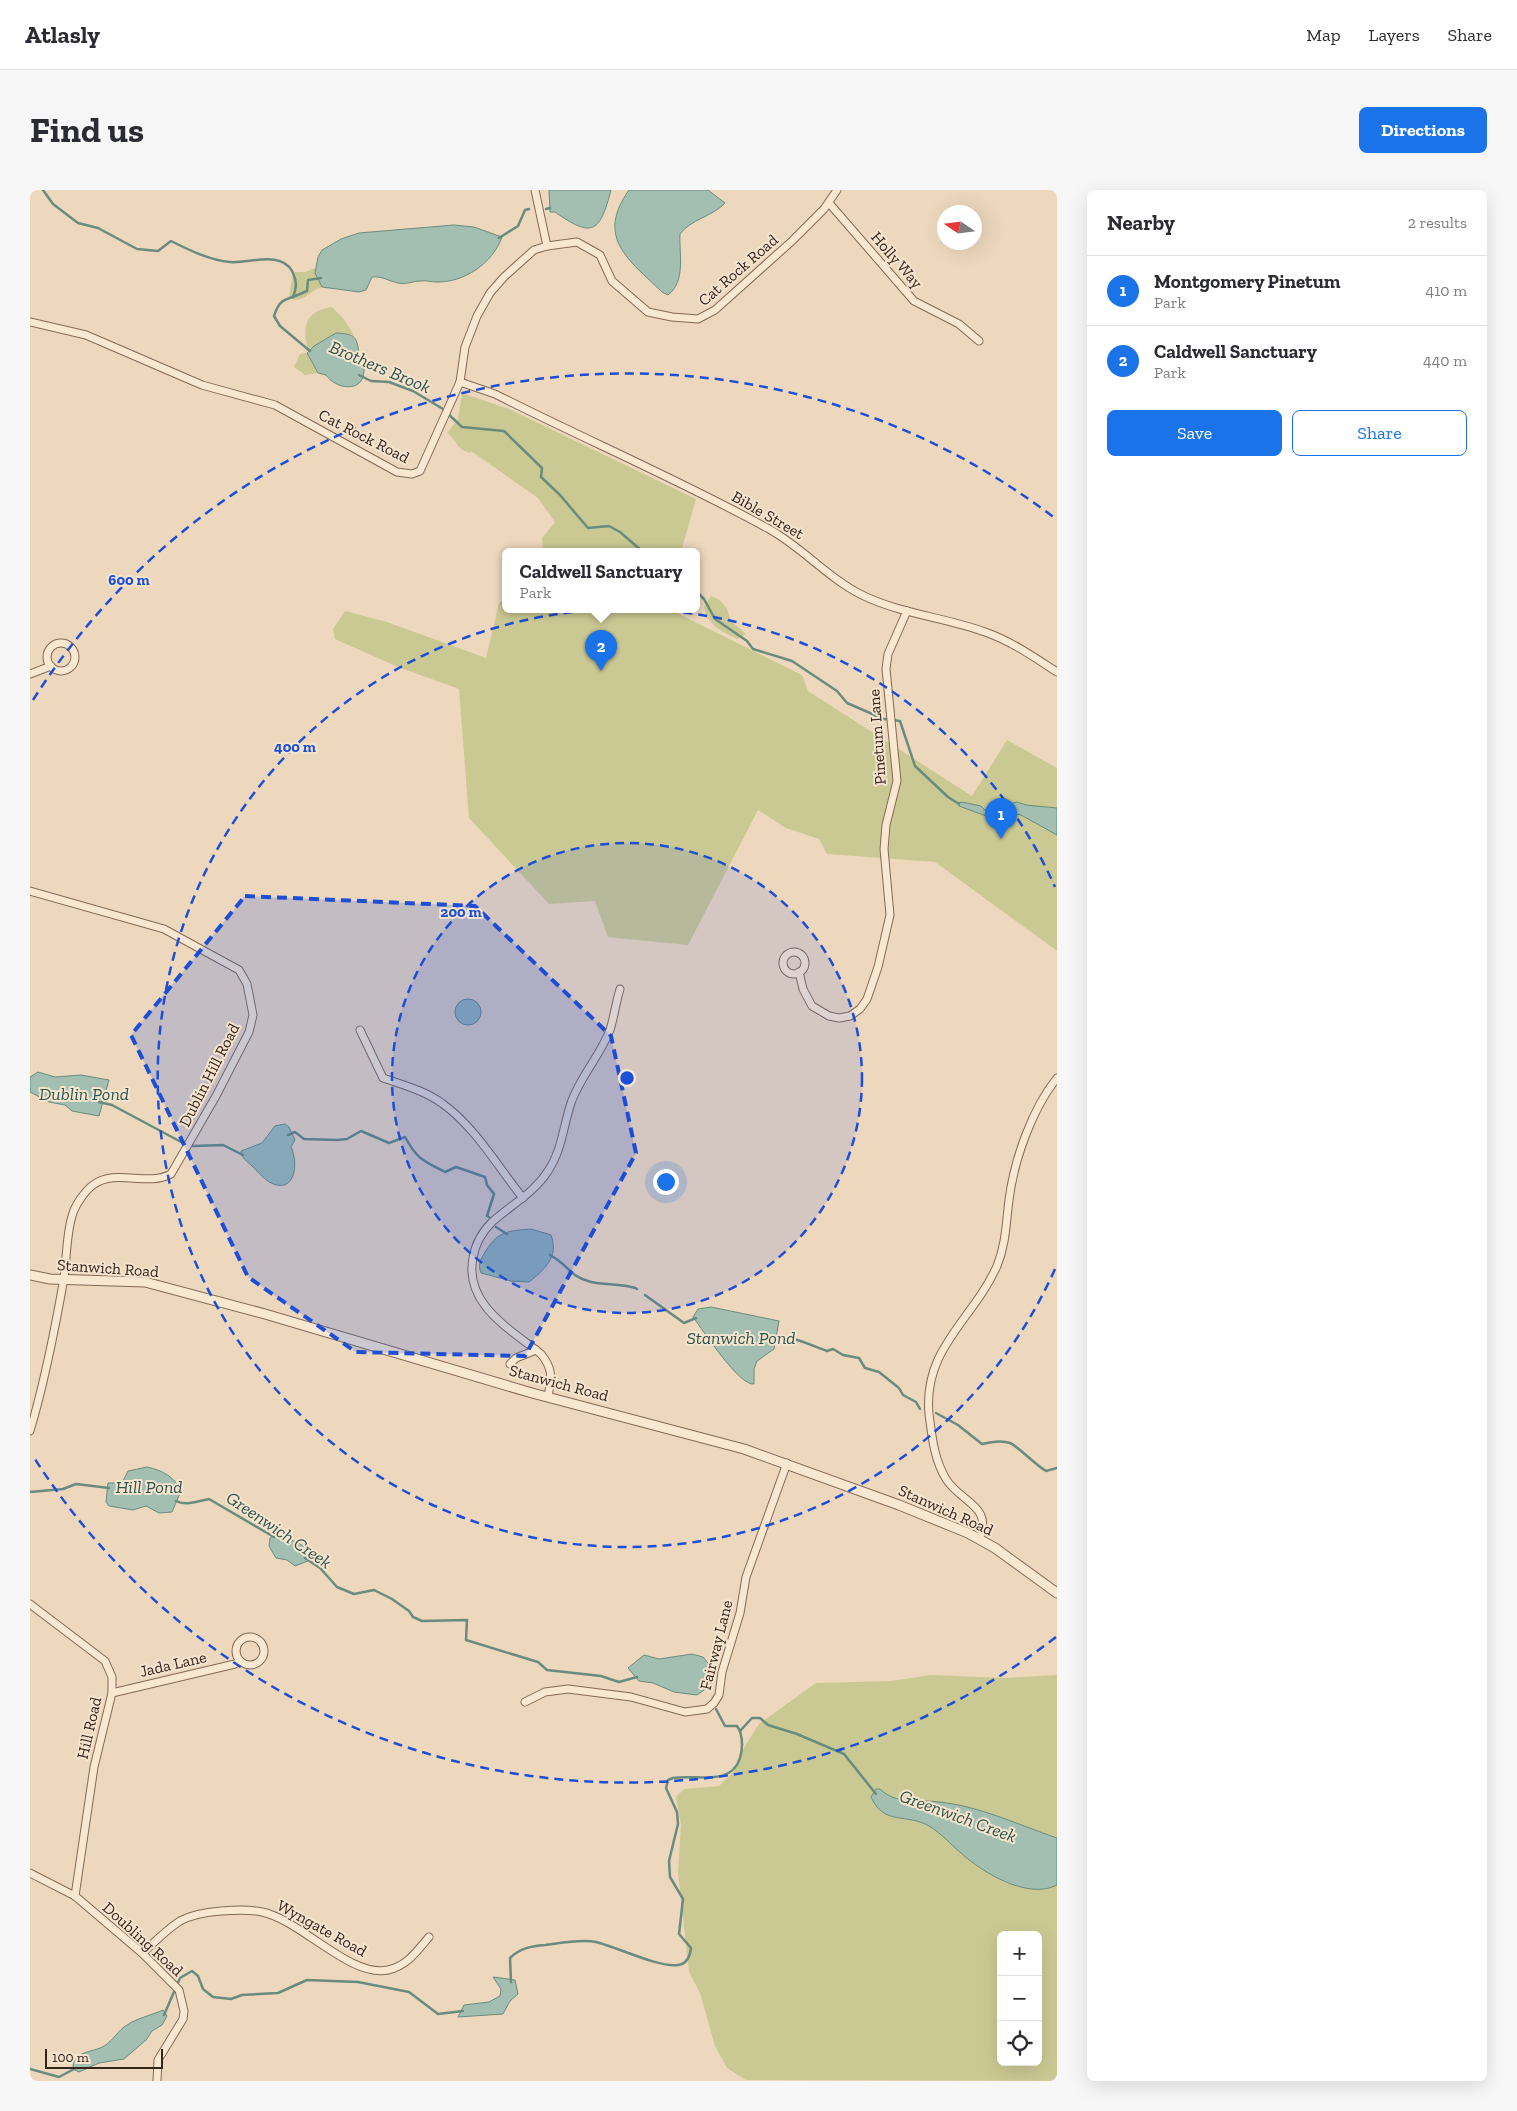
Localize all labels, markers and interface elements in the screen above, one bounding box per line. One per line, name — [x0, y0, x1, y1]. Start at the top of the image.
text: Atlasly — [25, 20, 100, 49]
text: Map — [1306, 24, 1341, 46]
text: Layers — [1369, 24, 1420, 46]
text: Share — [1448, 24, 1492, 46]
button: Directions — [1359, 107, 1487, 153]
text: Find us — [30, 109, 144, 151]
north arrow — [937, 205, 982, 250]
text: Nearby — [1107, 210, 1175, 235]
text: 2 results — [1408, 213, 1467, 232]
street label: Holly Way — [867, 228, 927, 293]
street label: Cat Rock Road — [694, 230, 782, 310]
text: Montgomery Pinetum — [1154, 270, 1340, 293]
text: 1 — [1120, 281, 1126, 300]
text: 410 m — [1426, 281, 1467, 300]
text: Park — [1154, 293, 1186, 312]
water label: Brothers Brook — [326, 336, 434, 398]
text: Caldwell Sanctuary — [1154, 340, 1317, 363]
text: 2 — [1119, 351, 1127, 370]
text: 440 m — [1423, 351, 1467, 370]
text: Park — [1154, 363, 1186, 382]
street label: Cat Rock Road — [315, 405, 413, 467]
button: Save — [1107, 410, 1282, 456]
button: Share — [1292, 410, 1467, 456]
street label: Bible Street — [728, 487, 808, 543]
popup — [502, 548, 700, 613]
text: Caldwell Sanctuary — [520, 560, 682, 583]
text: 600 m — [108, 571, 150, 589]
text: Park — [520, 583, 551, 602]
pin: 2 — [585, 630, 617, 671]
street label: Pinetum Lane — [864, 689, 890, 785]
text: 400 m — [274, 738, 316, 756]
pin: 1 — [985, 798, 1017, 839]
text: 200 m — [440, 903, 482, 921]
street label: Dublin Hill Road — [175, 1020, 243, 1130]
centre of rings — [618, 1069, 636, 1087]
water label: Dublin Pond — [39, 1083, 129, 1105]
your location — [653, 1169, 679, 1195]
street label: Stanwich Road — [56, 1255, 160, 1281]
water label: Stanwich Pond — [686, 1327, 796, 1349]
street label: Stanwich Road — [507, 1361, 611, 1405]
water label: Hill Pond — [115, 1476, 183, 1498]
street label: Stanwich Road — [896, 1481, 997, 1540]
water label: Greenwich Creek — [222, 1487, 336, 1573]
street label: Fairway Lane — [696, 1598, 736, 1692]
street label: Jada Lane — [138, 1647, 208, 1681]
street label: Hill Road — [73, 1695, 105, 1761]
water label: Greenwich Creek — [897, 1785, 1019, 1847]
street label: Wyngate Road — [274, 1896, 370, 1961]
street label: Doubling Road — [99, 1898, 187, 1980]
map controls — [997, 1931, 1042, 2066]
button: + — [997, 1931, 1042, 1976]
button: − — [997, 1976, 1042, 2021]
button: locate — [997, 2021, 1042, 2066]
scale bar — [45, 2046, 162, 2069]
text: 100 m — [52, 2049, 89, 2066]

